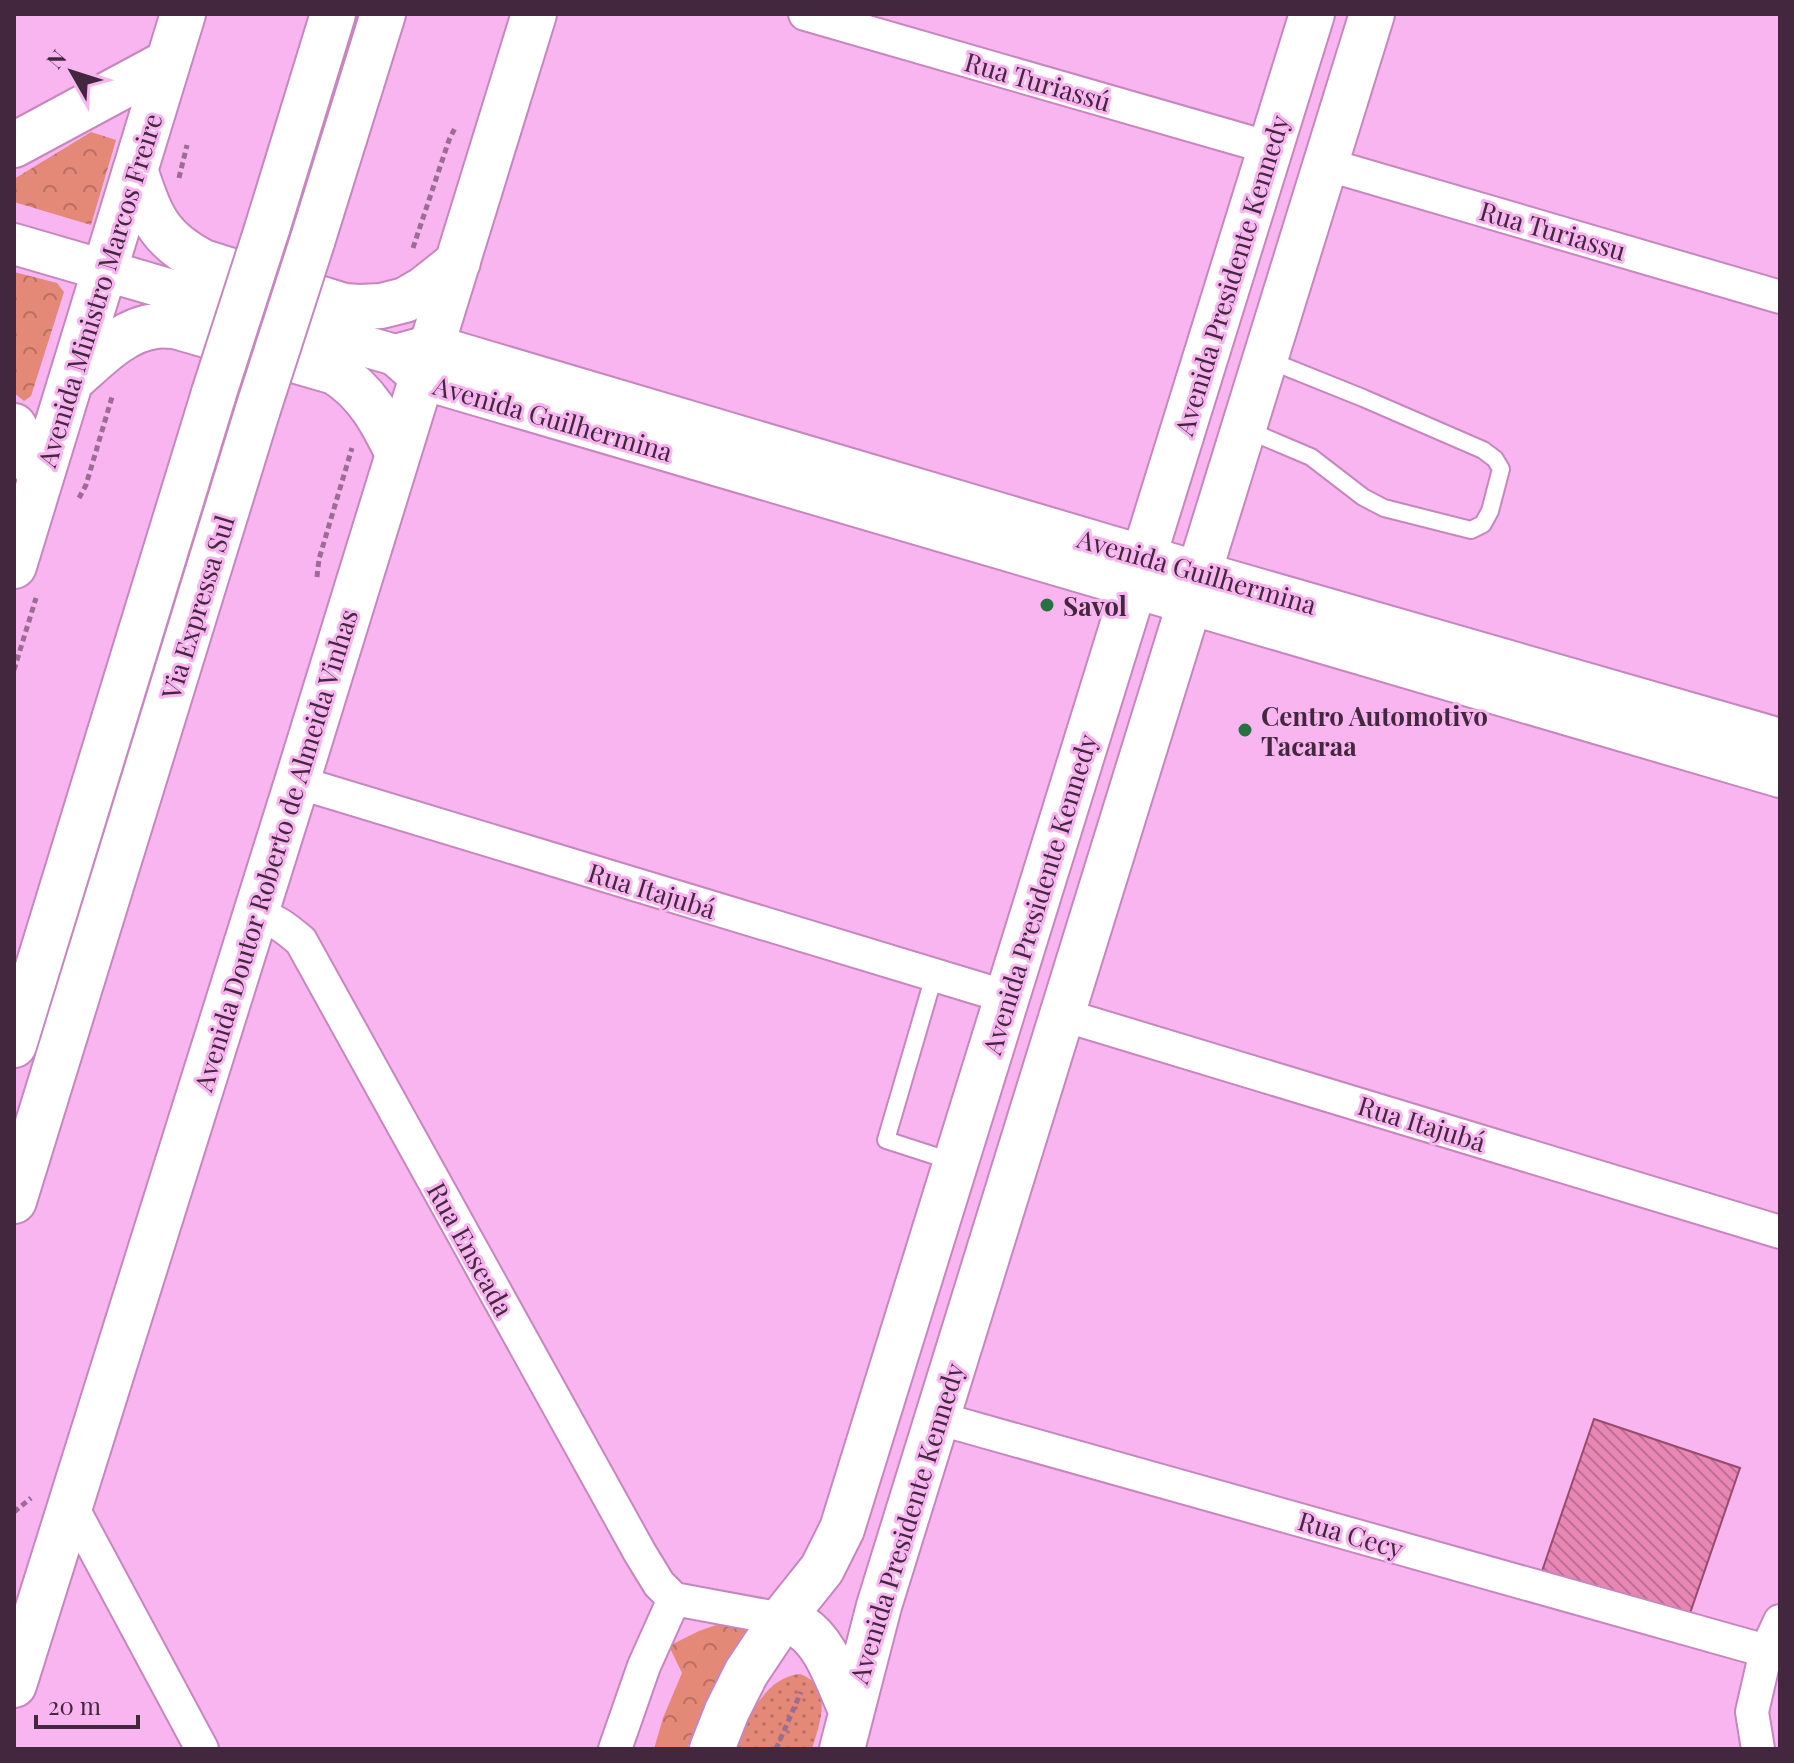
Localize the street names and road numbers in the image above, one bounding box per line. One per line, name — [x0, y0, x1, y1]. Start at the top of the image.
street label: Rua Turiassú — [961, 43, 1115, 119]
street label: Avenida Ministro Marcos Freire — [28, 109, 169, 472]
street label: Avenida Presidente Kennedy — [1165, 111, 1296, 440]
street label: Rua Turiassu — [1476, 192, 1630, 268]
street label: Avenida Guilhermina — [428, 367, 677, 469]
street label: Via Expressa Sul — [152, 511, 242, 704]
street label: Avenida Guilhermina — [1072, 520, 1321, 622]
street label: Avenida Doutor Roberto de Almeida Vinhas — [185, 605, 365, 1096]
street label: Avenida Presidente Kennedy — [973, 730, 1104, 1059]
street label: Rua Itajubá — [584, 854, 720, 926]
street label: Rua Itajubá — [1354, 1087, 1490, 1159]
street label: Rua Enseada — [420, 1176, 522, 1322]
street label: Avenida Presidente Kennedy — [840, 1359, 971, 1688]
street label: Rua Cecy — [1294, 1502, 1408, 1566]

